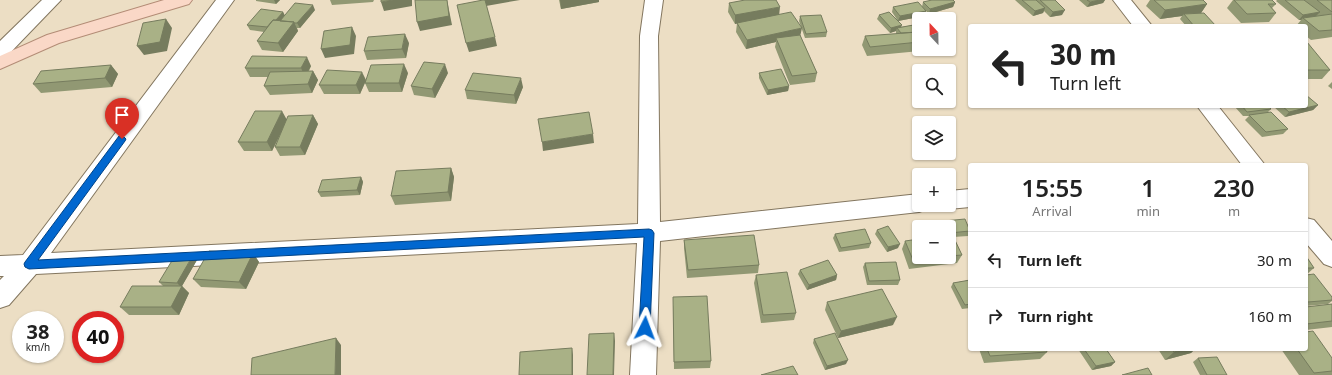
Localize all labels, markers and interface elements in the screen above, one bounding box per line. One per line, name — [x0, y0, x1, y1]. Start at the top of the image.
north arrow — [912, 12, 956, 56]
map controls — [912, 12, 956, 264]
text: 30 m — [1050, 35, 1117, 73]
icon: left — [984, 40, 1036, 92]
button: search — [912, 64, 956, 108]
text: Turn left — [1050, 71, 1121, 95]
pin — [105, 98, 139, 139]
icon: arrive — [111, 104, 133, 126]
button: layers — [912, 116, 956, 160]
button: + — [912, 168, 956, 212]
text: 15:55 — [1021, 171, 1083, 204]
text: 1 — [1141, 171, 1155, 204]
text: 230 — [1213, 171, 1255, 204]
text: Arrival — [1032, 202, 1072, 220]
text: min — [1136, 202, 1160, 220]
text: m — [1228, 202, 1240, 220]
button: − — [912, 220, 956, 264]
icon: left — [984, 249, 1006, 271]
text: Turn left — [1018, 250, 1082, 270]
text: 30 m — [1257, 250, 1292, 270]
icon: right — [984, 305, 1006, 327]
text: Turn right — [1018, 306, 1093, 326]
text: 160 m — [1248, 306, 1292, 326]
position arrow — [624, 307, 666, 349]
speed limit sign: 40 — [72, 311, 124, 363]
text: 38 — [27, 318, 49, 345]
text: km/h — [26, 340, 50, 354]

